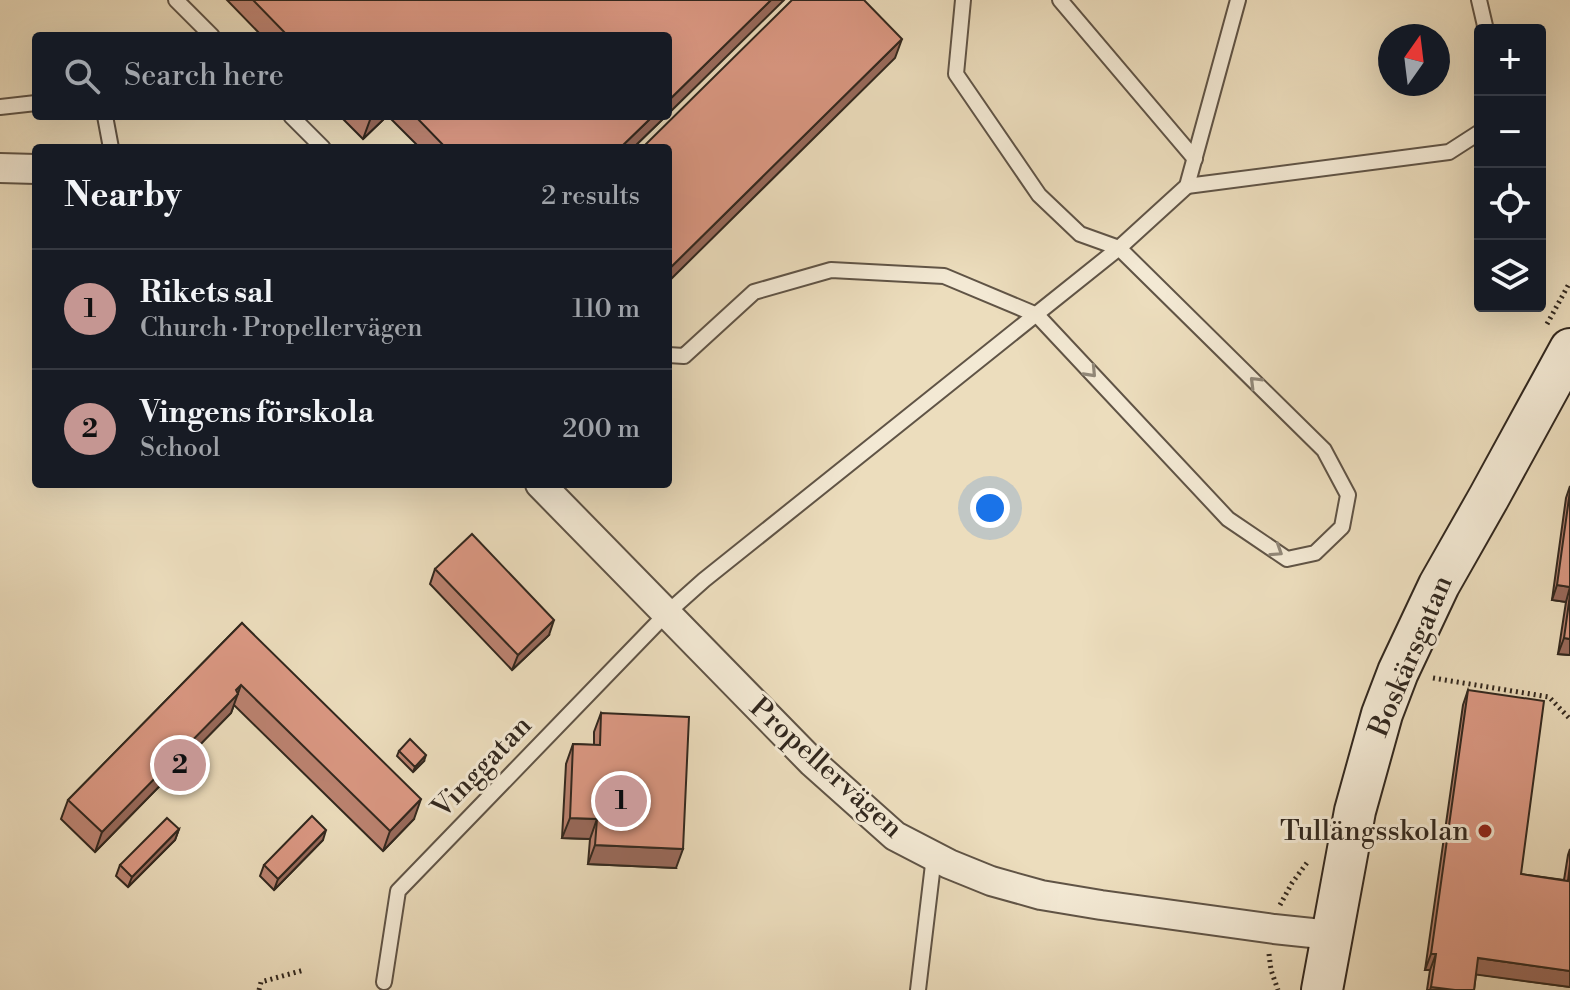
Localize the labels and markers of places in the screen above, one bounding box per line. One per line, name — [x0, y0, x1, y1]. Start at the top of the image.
pin: 2 — [154, 735, 206, 795]
pin: 1 — [595, 771, 647, 831]
place label: Tullängsskolan — [1280, 814, 1469, 849]
marker: Tullängsskolan — [1476, 822, 1494, 840]

